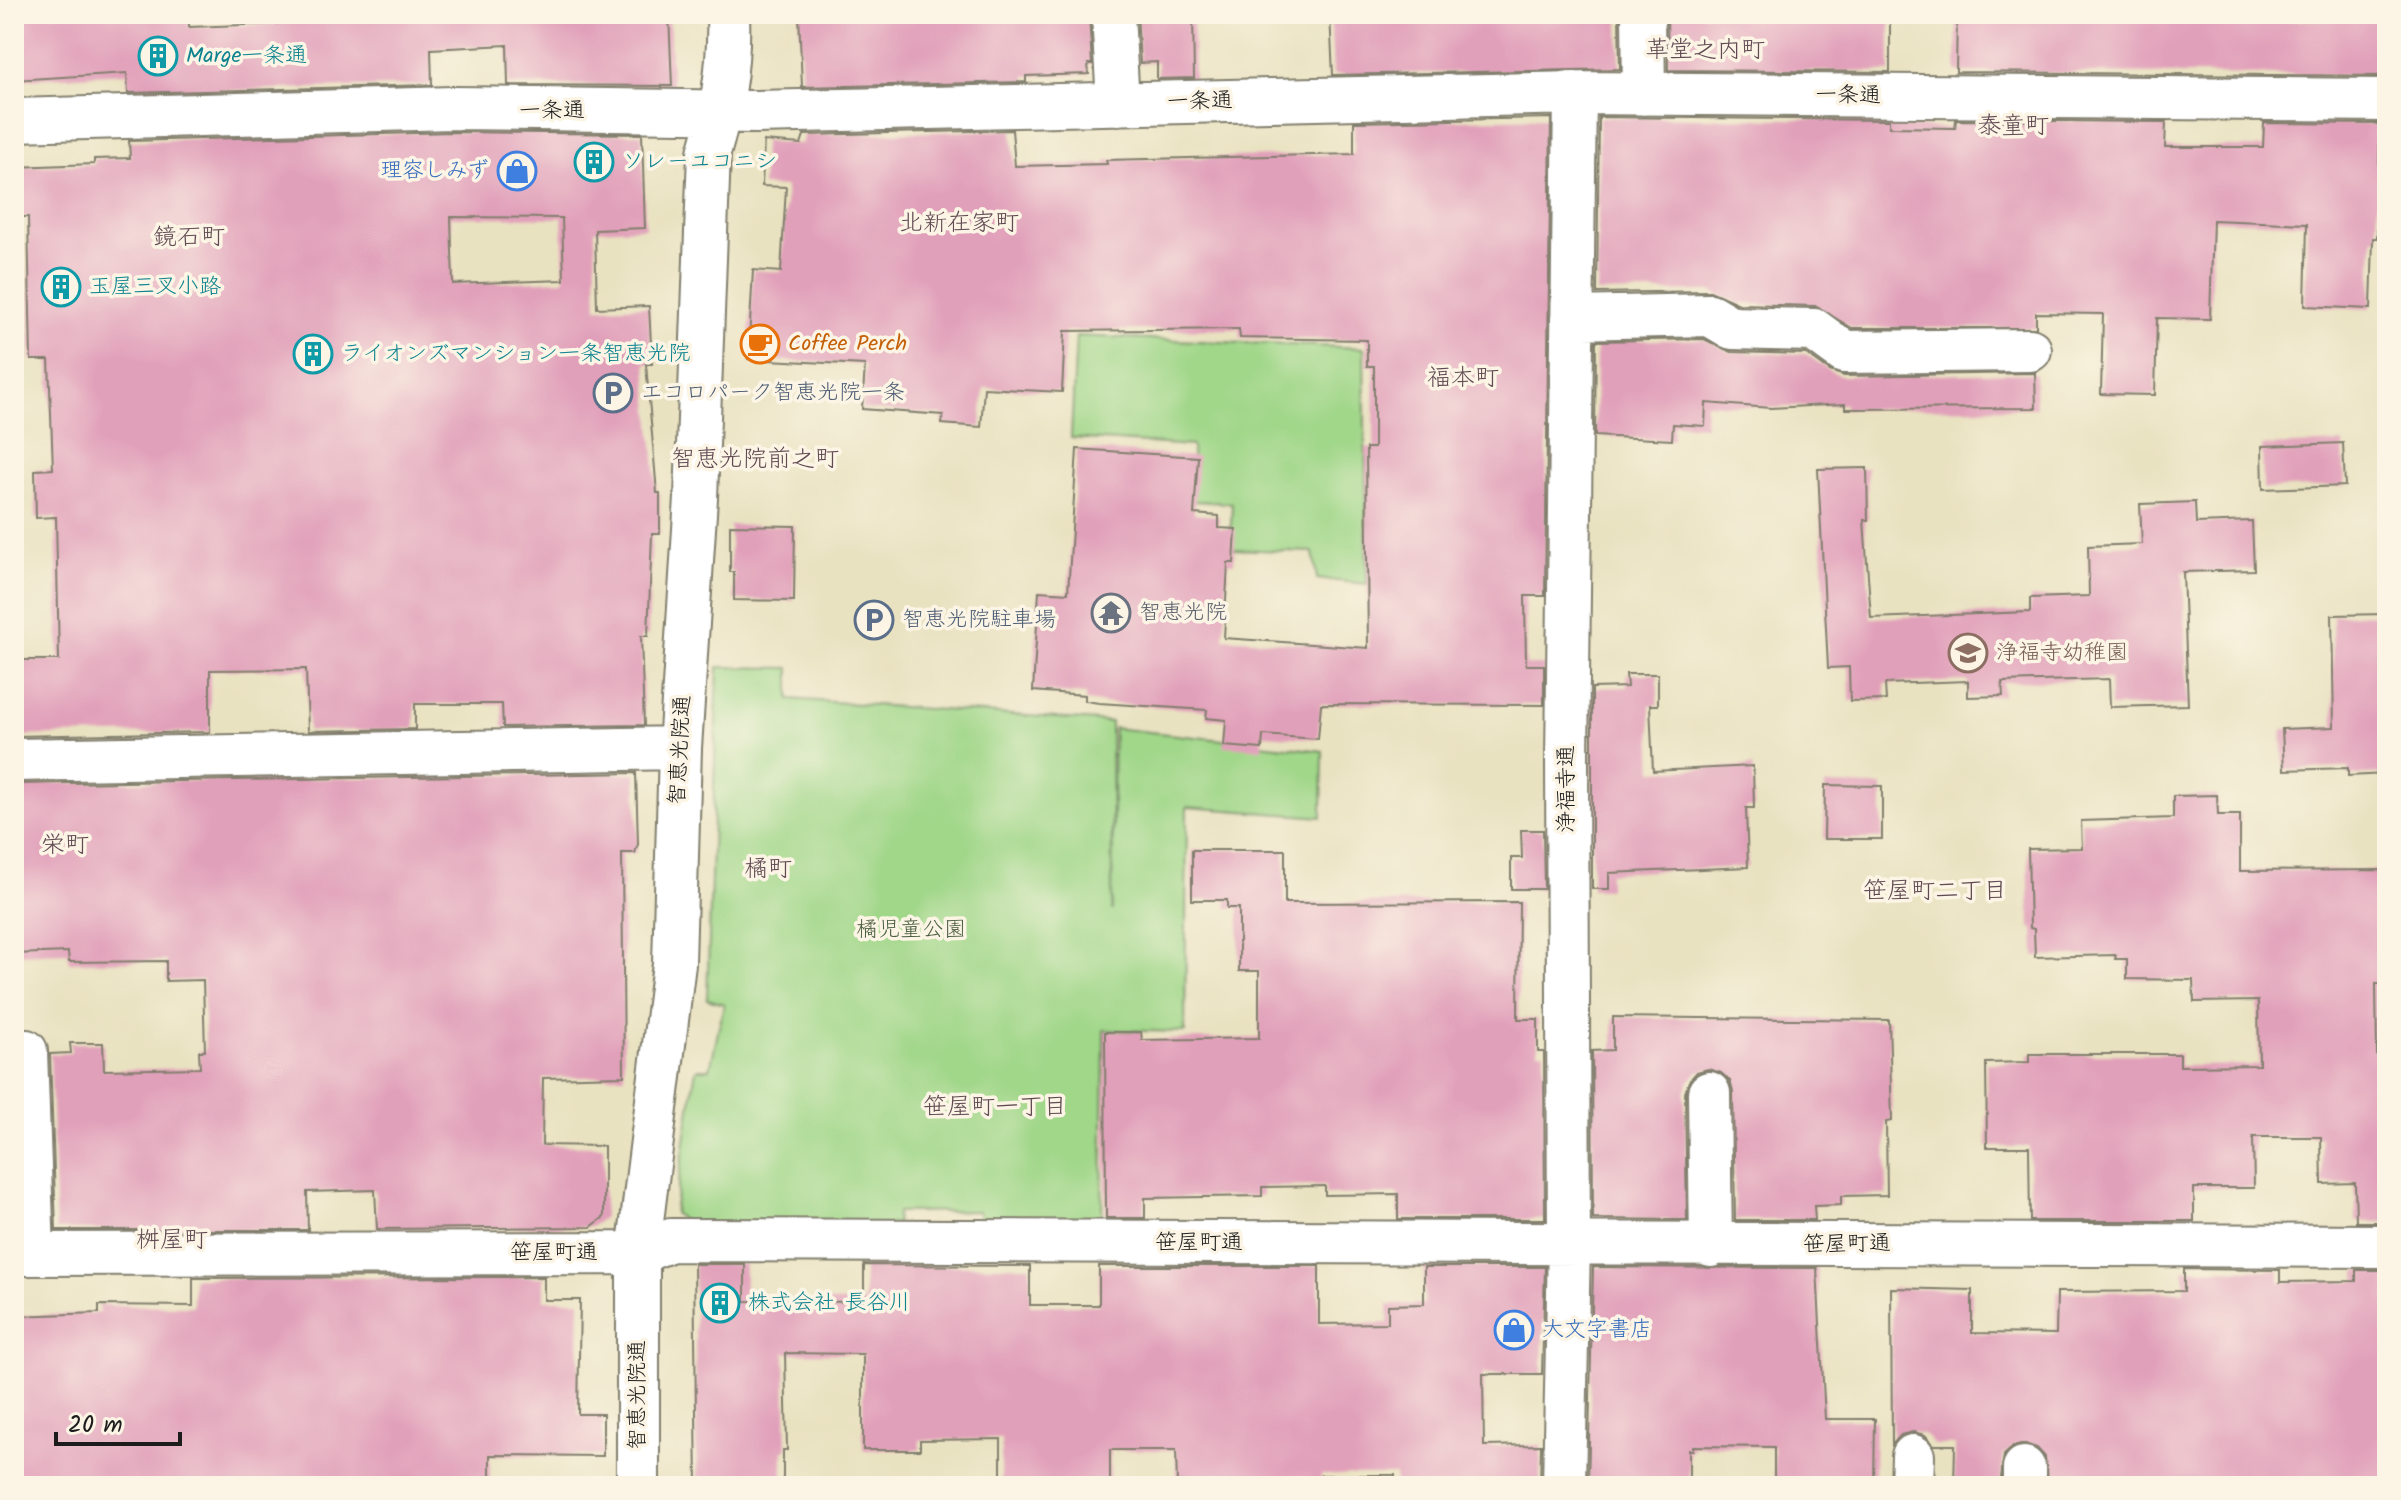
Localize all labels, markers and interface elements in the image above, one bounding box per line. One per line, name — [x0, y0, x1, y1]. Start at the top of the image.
district label: 革堂之内町 — [1645, 31, 1765, 70]
building icon: Marge一条通 — [137, 35, 179, 77]
place label: Marge一条通 — [186, 39, 307, 74]
street label: 一条通 — [1815, 78, 1881, 114]
street label: 一条通 — [1167, 84, 1233, 120]
street label: 一条通 — [519, 94, 585, 129]
district label: 泰童町 — [1977, 107, 2049, 146]
building icon: ソレーユコニシ — [573, 141, 615, 183]
place label: ソレーユコニシ — [622, 145, 777, 180]
shop icon: 理容しみず — [496, 150, 538, 192]
place label: 理容しみず — [380, 154, 489, 189]
district label: 北新在家町 — [899, 204, 1019, 243]
district label: 鏡石町 — [153, 218, 225, 257]
building icon: 玉屋三叉小路 — [40, 266, 82, 308]
place label: 玉屋三叉小路 — [89, 270, 221, 305]
cafe icon: Coffee Perch — [739, 323, 781, 365]
place label: Coffee Perch — [788, 327, 907, 362]
building icon: ライオンズマンション一条智恵光院 — [292, 333, 334, 375]
place label: ライオンズマンション一条智恵光院 — [341, 337, 690, 372]
district label: 福本町 — [1427, 359, 1499, 398]
parking icon: エコロパーク智恵光院一条 — [592, 372, 634, 414]
place label: エコロパーク智恵光院一条 — [641, 376, 905, 411]
district label: 智恵光院前之町 — [671, 440, 839, 479]
temple icon: 智恵光院 — [1090, 592, 1132, 634]
place label: 智恵光院 — [1139, 596, 1227, 631]
parking icon: 智恵光院駐車場 — [853, 599, 895, 641]
place label: 智恵光院駐車場 — [902, 603, 1056, 638]
school or university icon: 浄福寺幼稚園 — [1947, 632, 1989, 674]
place label: 浄福寺幼稚園 — [1996, 636, 2128, 671]
street label: 智恵光院通 — [661, 694, 701, 806]
street label: 浄福寺通 — [1550, 745, 1585, 833]
district label: 栄町 — [41, 826, 89, 865]
district label: 橘町 — [744, 850, 792, 889]
district label: 笹屋町二丁目 — [1863, 872, 2007, 911]
park label: 橘児童公園 — [856, 913, 966, 948]
district label: 笹屋町一丁目 — [923, 1088, 1067, 1127]
district label: 桝屋町 — [136, 1221, 208, 1260]
street label: 笹屋町通 — [1155, 1226, 1243, 1261]
street label: 笹屋町通 — [1803, 1227, 1891, 1263]
street label: 笹屋町通 — [510, 1236, 598, 1271]
building icon: 株式会社 長谷川 — [699, 1282, 741, 1324]
place label: 株式会社 長谷川 — [748, 1286, 911, 1321]
shop icon: 大文字書店 — [1493, 1309, 1535, 1351]
place label: 大文字書店 — [1542, 1313, 1652, 1348]
street label: 智恵光院通 — [621, 1340, 656, 1450]
scale bar — [56, 1396, 180, 1446]
text: 20 m — [68, 1406, 123, 1445]

